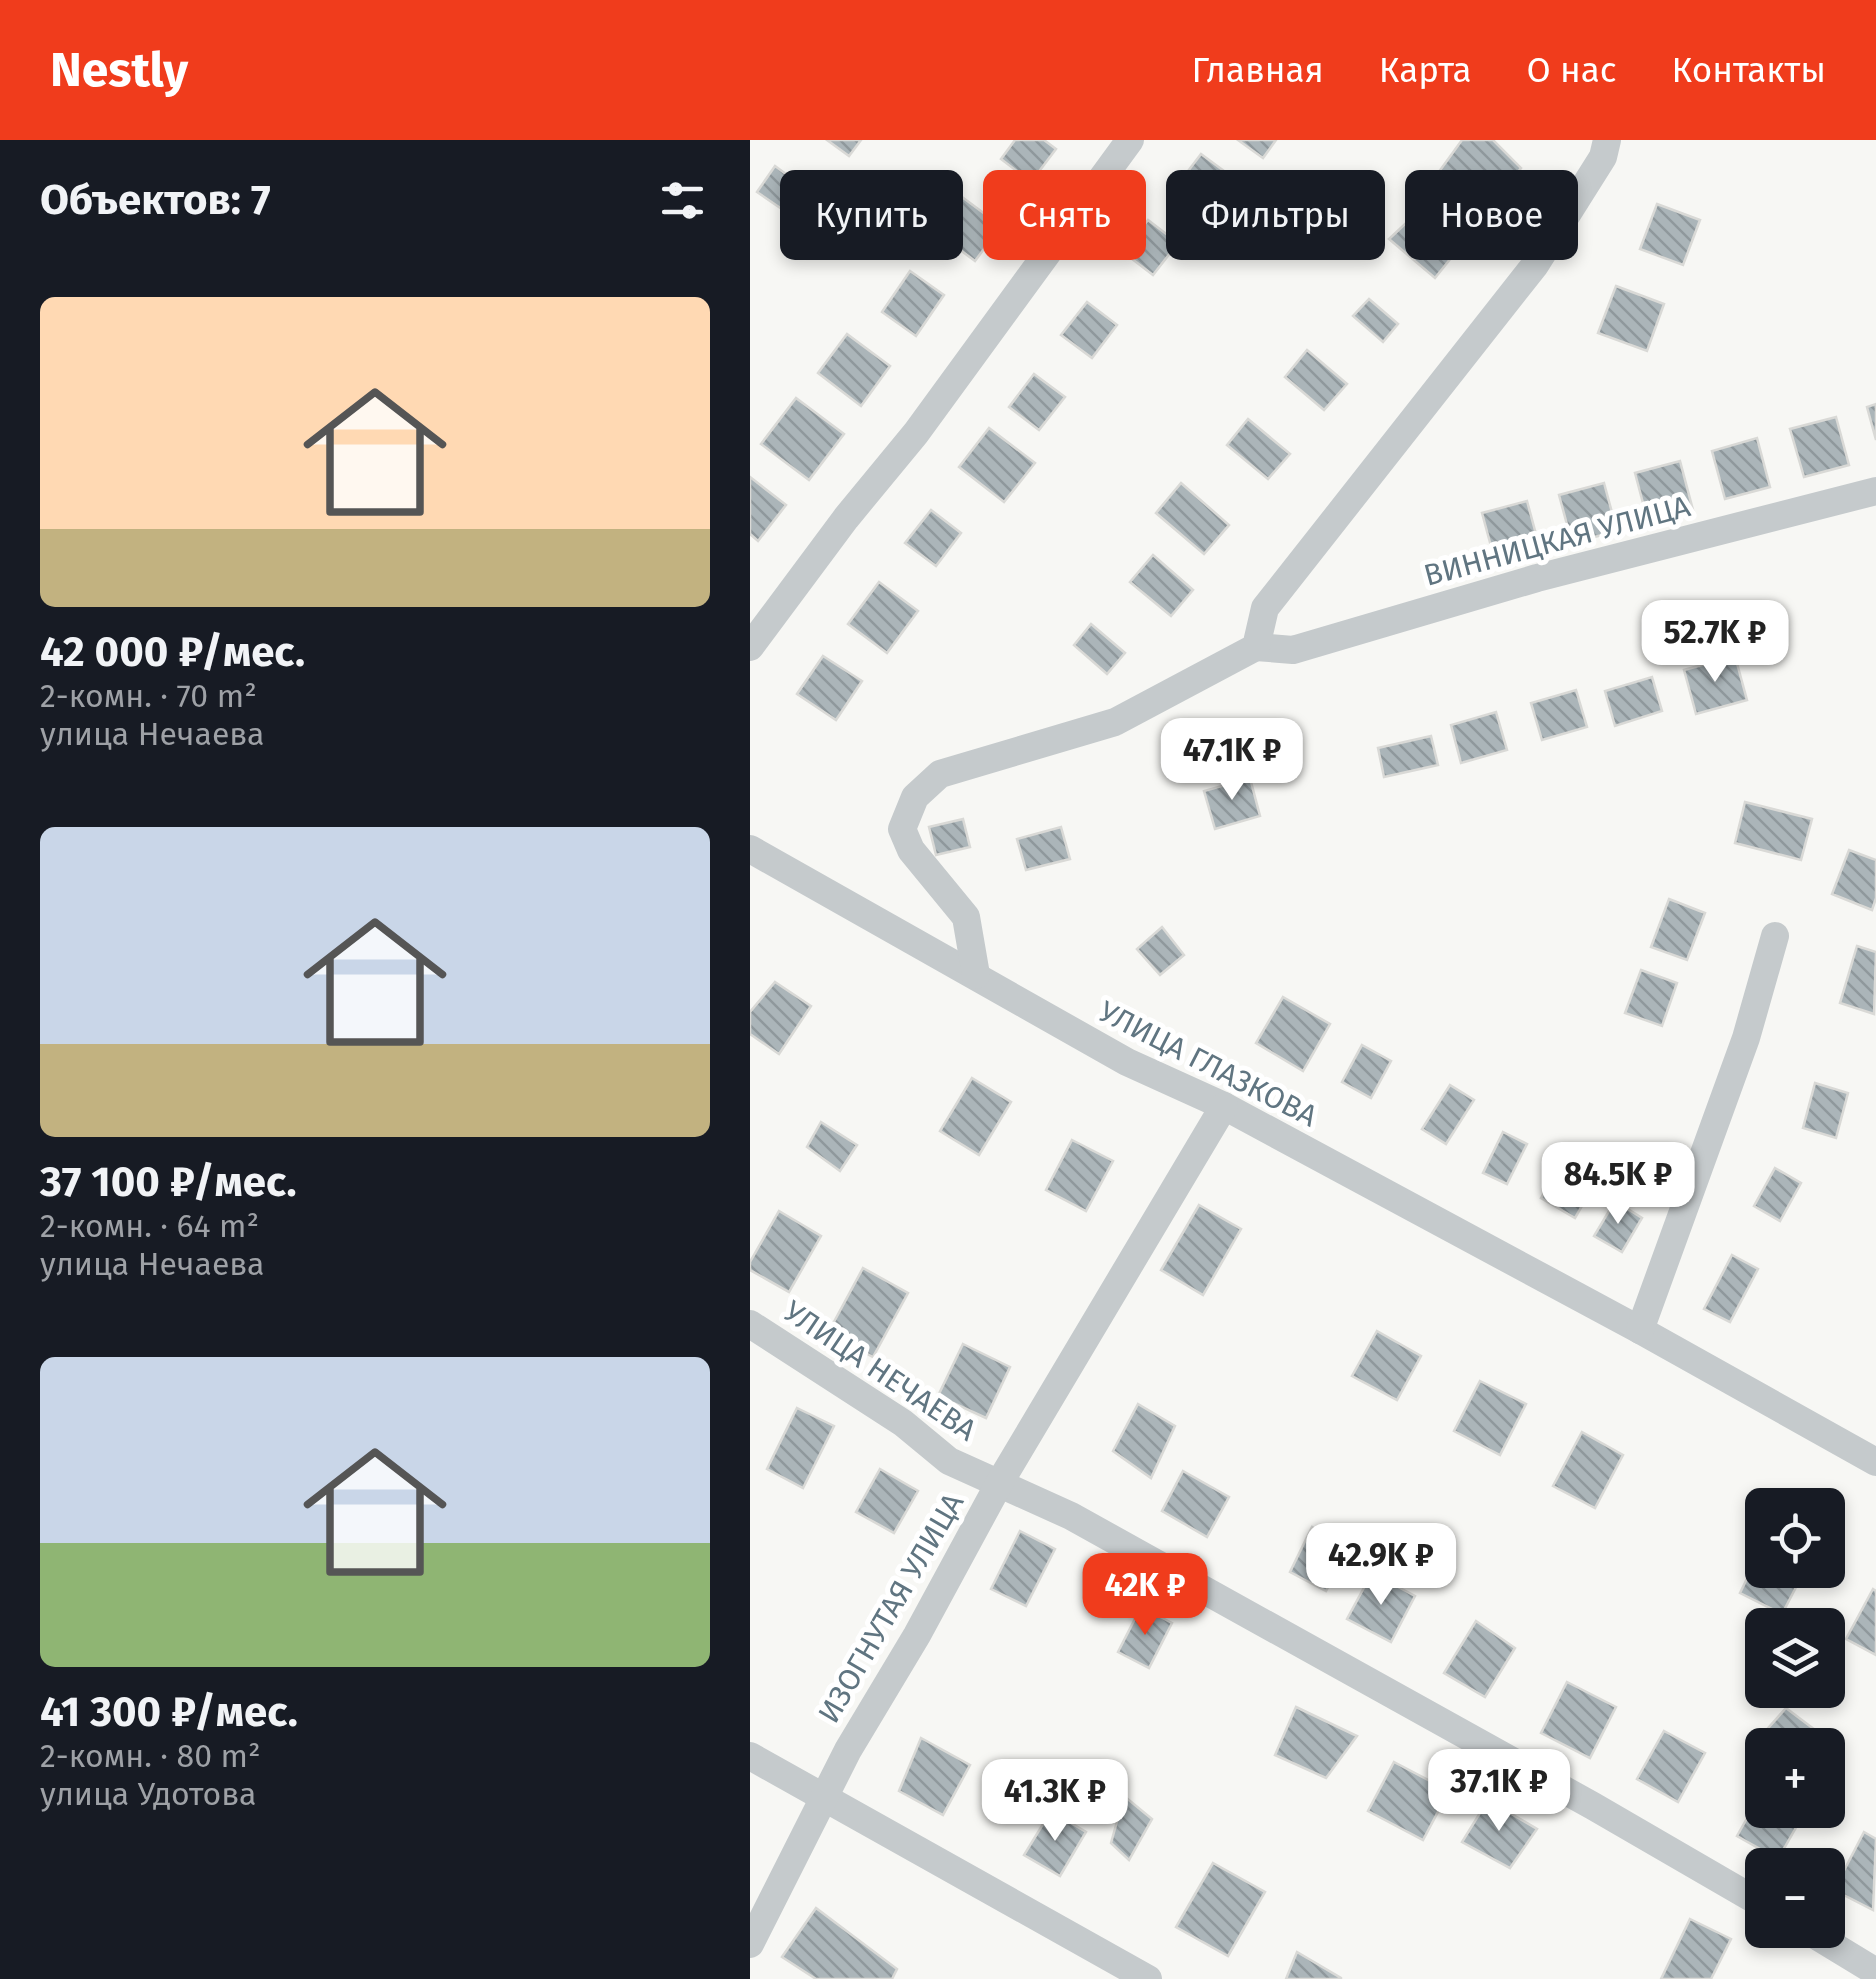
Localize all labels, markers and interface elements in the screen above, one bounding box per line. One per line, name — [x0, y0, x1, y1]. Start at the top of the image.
text: Nestly — [50, 41, 188, 99]
text: Главная — [1192, 49, 1324, 91]
text: Карта — [1379, 49, 1472, 91]
text: О нас — [1527, 49, 1617, 91]
text: Контакты — [1672, 49, 1826, 91]
chip: Купить — [780, 170, 963, 260]
chip: Снять — [983, 170, 1146, 260]
chip: Фильтры — [1166, 170, 1385, 260]
chip: Новое — [1405, 170, 1578, 260]
icon: filters — [655, 173, 710, 228]
text: Объектов: 7 — [40, 175, 271, 225]
icon: home — [285, 362, 465, 542]
street label: ВИННИЦКАЯ УЛИЦА — [1420, 488, 1695, 594]
pin: 52.7K ₽ — [1623, 600, 1807, 685]
text: 52.7K ₽ — [1664, 613, 1766, 651]
text: 42 000 ₽/мес. — [40, 627, 305, 677]
text: 2-комн. · 70 m² — [40, 677, 257, 715]
text: улица Нечаева — [40, 715, 264, 753]
pin: 47.1K ₽ — [1140, 718, 1324, 803]
text: 47.1K ₽ — [1183, 731, 1281, 769]
icon: home — [285, 892, 465, 1072]
street label: УЛИЦА ГЛАЗКОВА — [1093, 994, 1324, 1135]
pin: 84.5K ₽ — [1526, 1142, 1710, 1227]
text: 84.5K ₽ — [1564, 1155, 1672, 1193]
text: 37 100 ₽/мес. — [40, 1157, 297, 1207]
text: 2-комн. · 64 m² — [40, 1207, 259, 1245]
text: улица Нечаева — [40, 1245, 264, 1283]
street label: УЛИЦА НЕЧАЕВА — [777, 1293, 984, 1449]
icon: home — [285, 1422, 465, 1602]
street label: ИЗОГНУТАЯ УЛИЦА — [811, 1486, 972, 1729]
map controls — [1745, 1488, 1845, 1948]
button: locate — [1745, 1488, 1845, 1588]
pin: 42.9K ₽ — [1289, 1523, 1473, 1608]
text: 42.9K ₽ — [1328, 1536, 1434, 1574]
pin: 42K ₽ — [1075, 1553, 1215, 1638]
text: 42K ₽ — [1105, 1566, 1185, 1604]
button: layers — [1745, 1608, 1845, 1708]
text: 41 300 ₽/мес. — [40, 1687, 298, 1737]
button: + — [1745, 1728, 1845, 1828]
text: 2-комн. · 80 m² — [40, 1737, 261, 1775]
pin: 37.1K ₽ — [1407, 1749, 1591, 1834]
pin: 41.3K ₽ — [963, 1759, 1147, 1844]
text: 37.1K ₽ — [1450, 1762, 1548, 1800]
text: 41.3K ₽ — [1004, 1772, 1106, 1810]
text: улица Удотова — [40, 1775, 256, 1813]
button: − — [1745, 1848, 1845, 1948]

